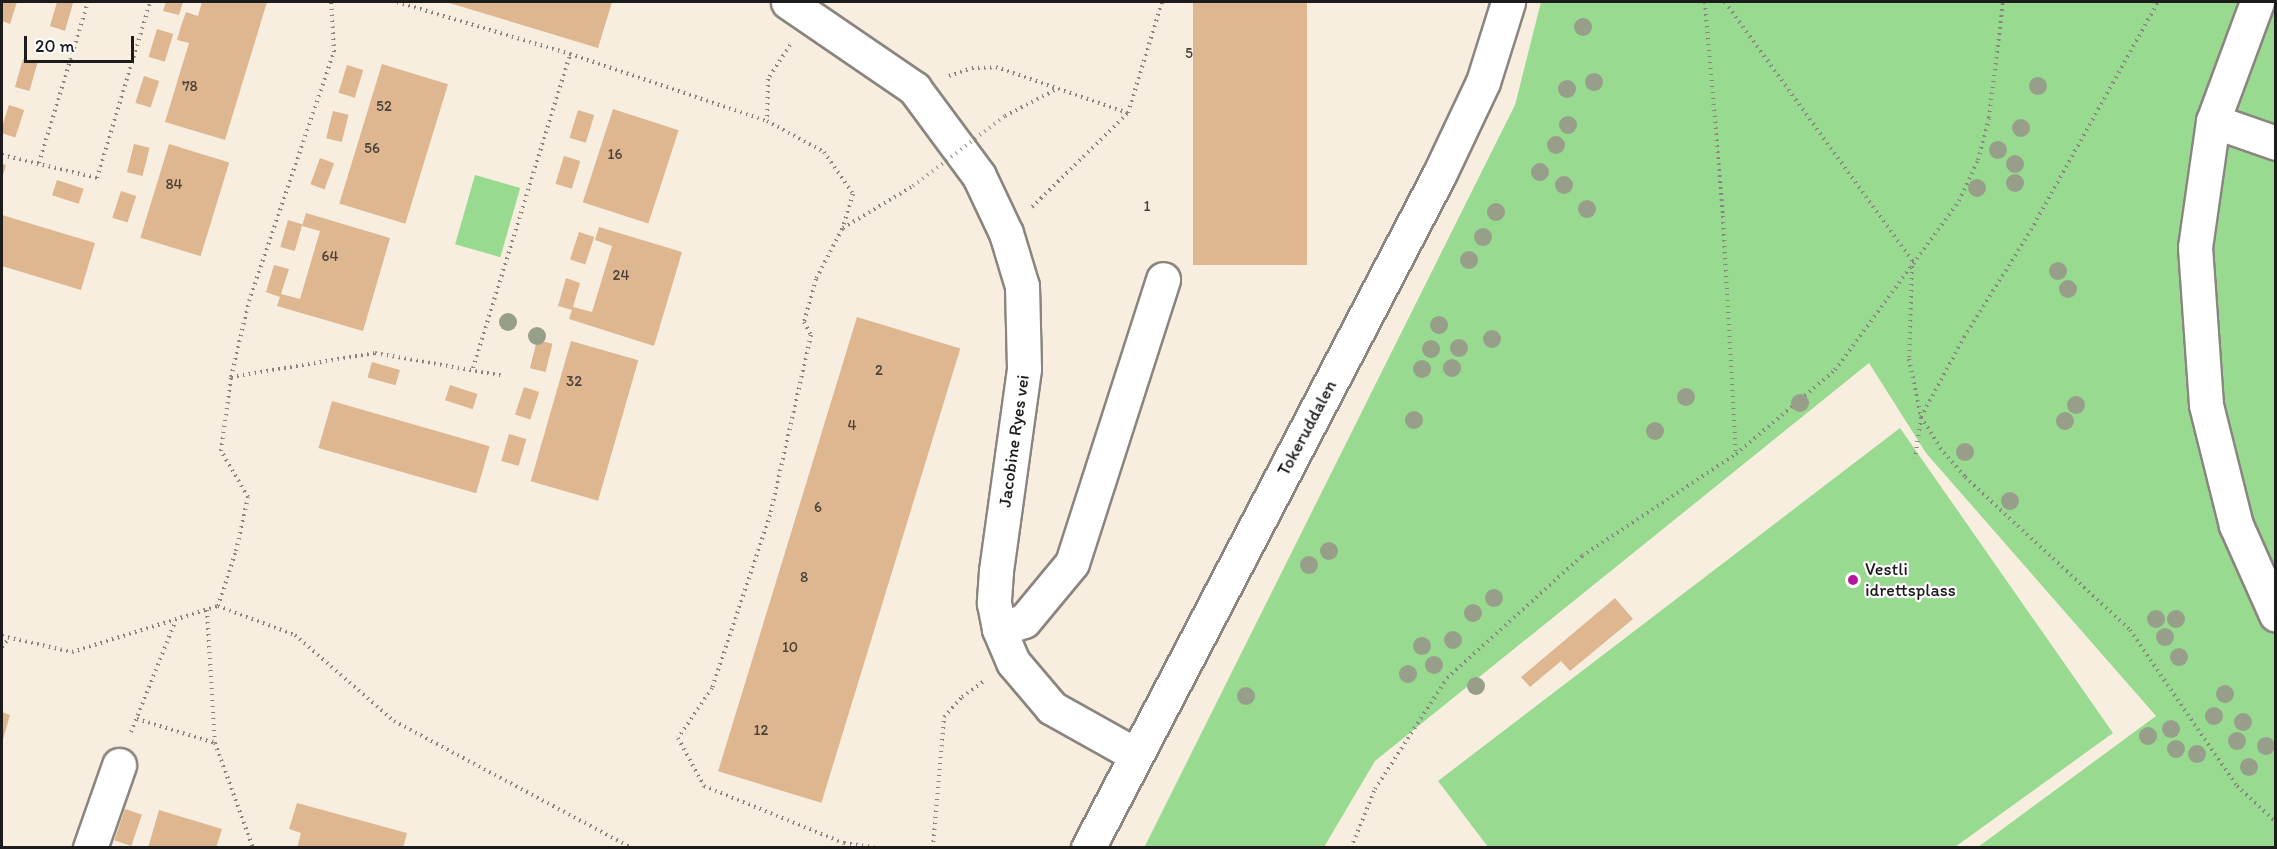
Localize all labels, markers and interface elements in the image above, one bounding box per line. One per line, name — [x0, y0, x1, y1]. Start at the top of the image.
scale bar — [27, 24, 136, 62]
text: 20 m — [35, 35, 75, 57]
house number: 5 — [1185, 45, 1193, 63]
house number: 78 — [182, 78, 198, 96]
house number: 52 — [376, 98, 392, 116]
house number: 56 — [364, 140, 380, 158]
house number: 16 — [608, 146, 622, 164]
house number: 84 — [165, 176, 183, 194]
house number: 1 — [1144, 198, 1150, 216]
house number: 64 — [322, 248, 338, 266]
house number: 24 — [613, 267, 629, 285]
house number: 2 — [875, 362, 883, 380]
house number: 32 — [566, 373, 582, 391]
street label: Jacobine Ryes vei — [994, 373, 1034, 509]
street label: Tokeruddalen — [1273, 377, 1341, 479]
house number: 4 — [847, 417, 857, 435]
house number: 6 — [814, 499, 822, 517]
place label: Vestli idrettsplass — [1865, 559, 1956, 602]
house number: 8 — [800, 569, 808, 587]
marker: Vestli idrettsplass — [1846, 573, 1860, 587]
house number: 10 — [782, 639, 798, 657]
house number: 12 — [754, 722, 768, 740]

